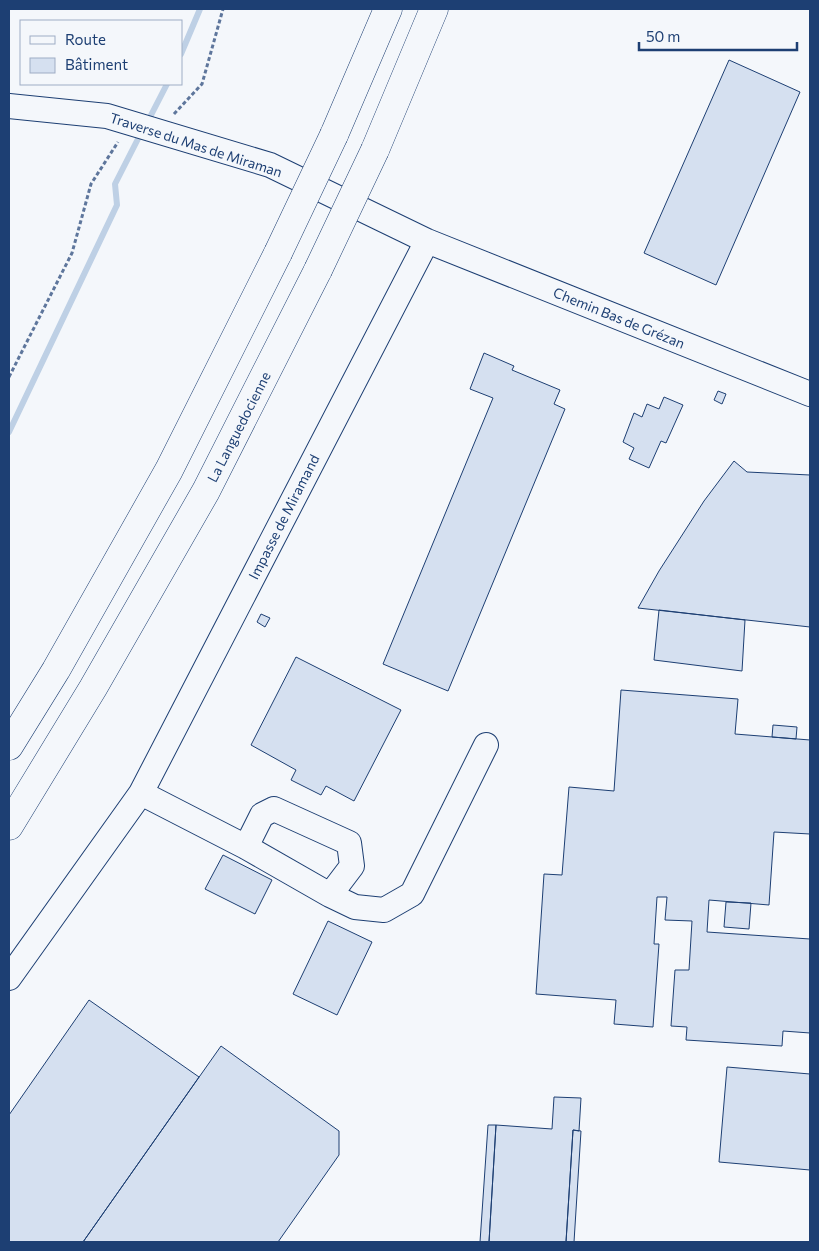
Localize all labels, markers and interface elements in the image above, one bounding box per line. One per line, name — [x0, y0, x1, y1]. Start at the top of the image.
legend — [20, 20, 182, 85]
scale bar — [639, 20, 796, 52]
text: 50 m — [646, 27, 680, 45]
text: Route — [65, 30, 106, 48]
text: Bâtiment — [65, 55, 128, 73]
street label: Traverse du Mas de Miraman — [108, 109, 284, 180]
street label: Chemin Bas de Grézan — [551, 283, 687, 352]
street label: La Languedocienne — [203, 369, 274, 485]
street label: Impasse de Miramand — [245, 451, 322, 582]

